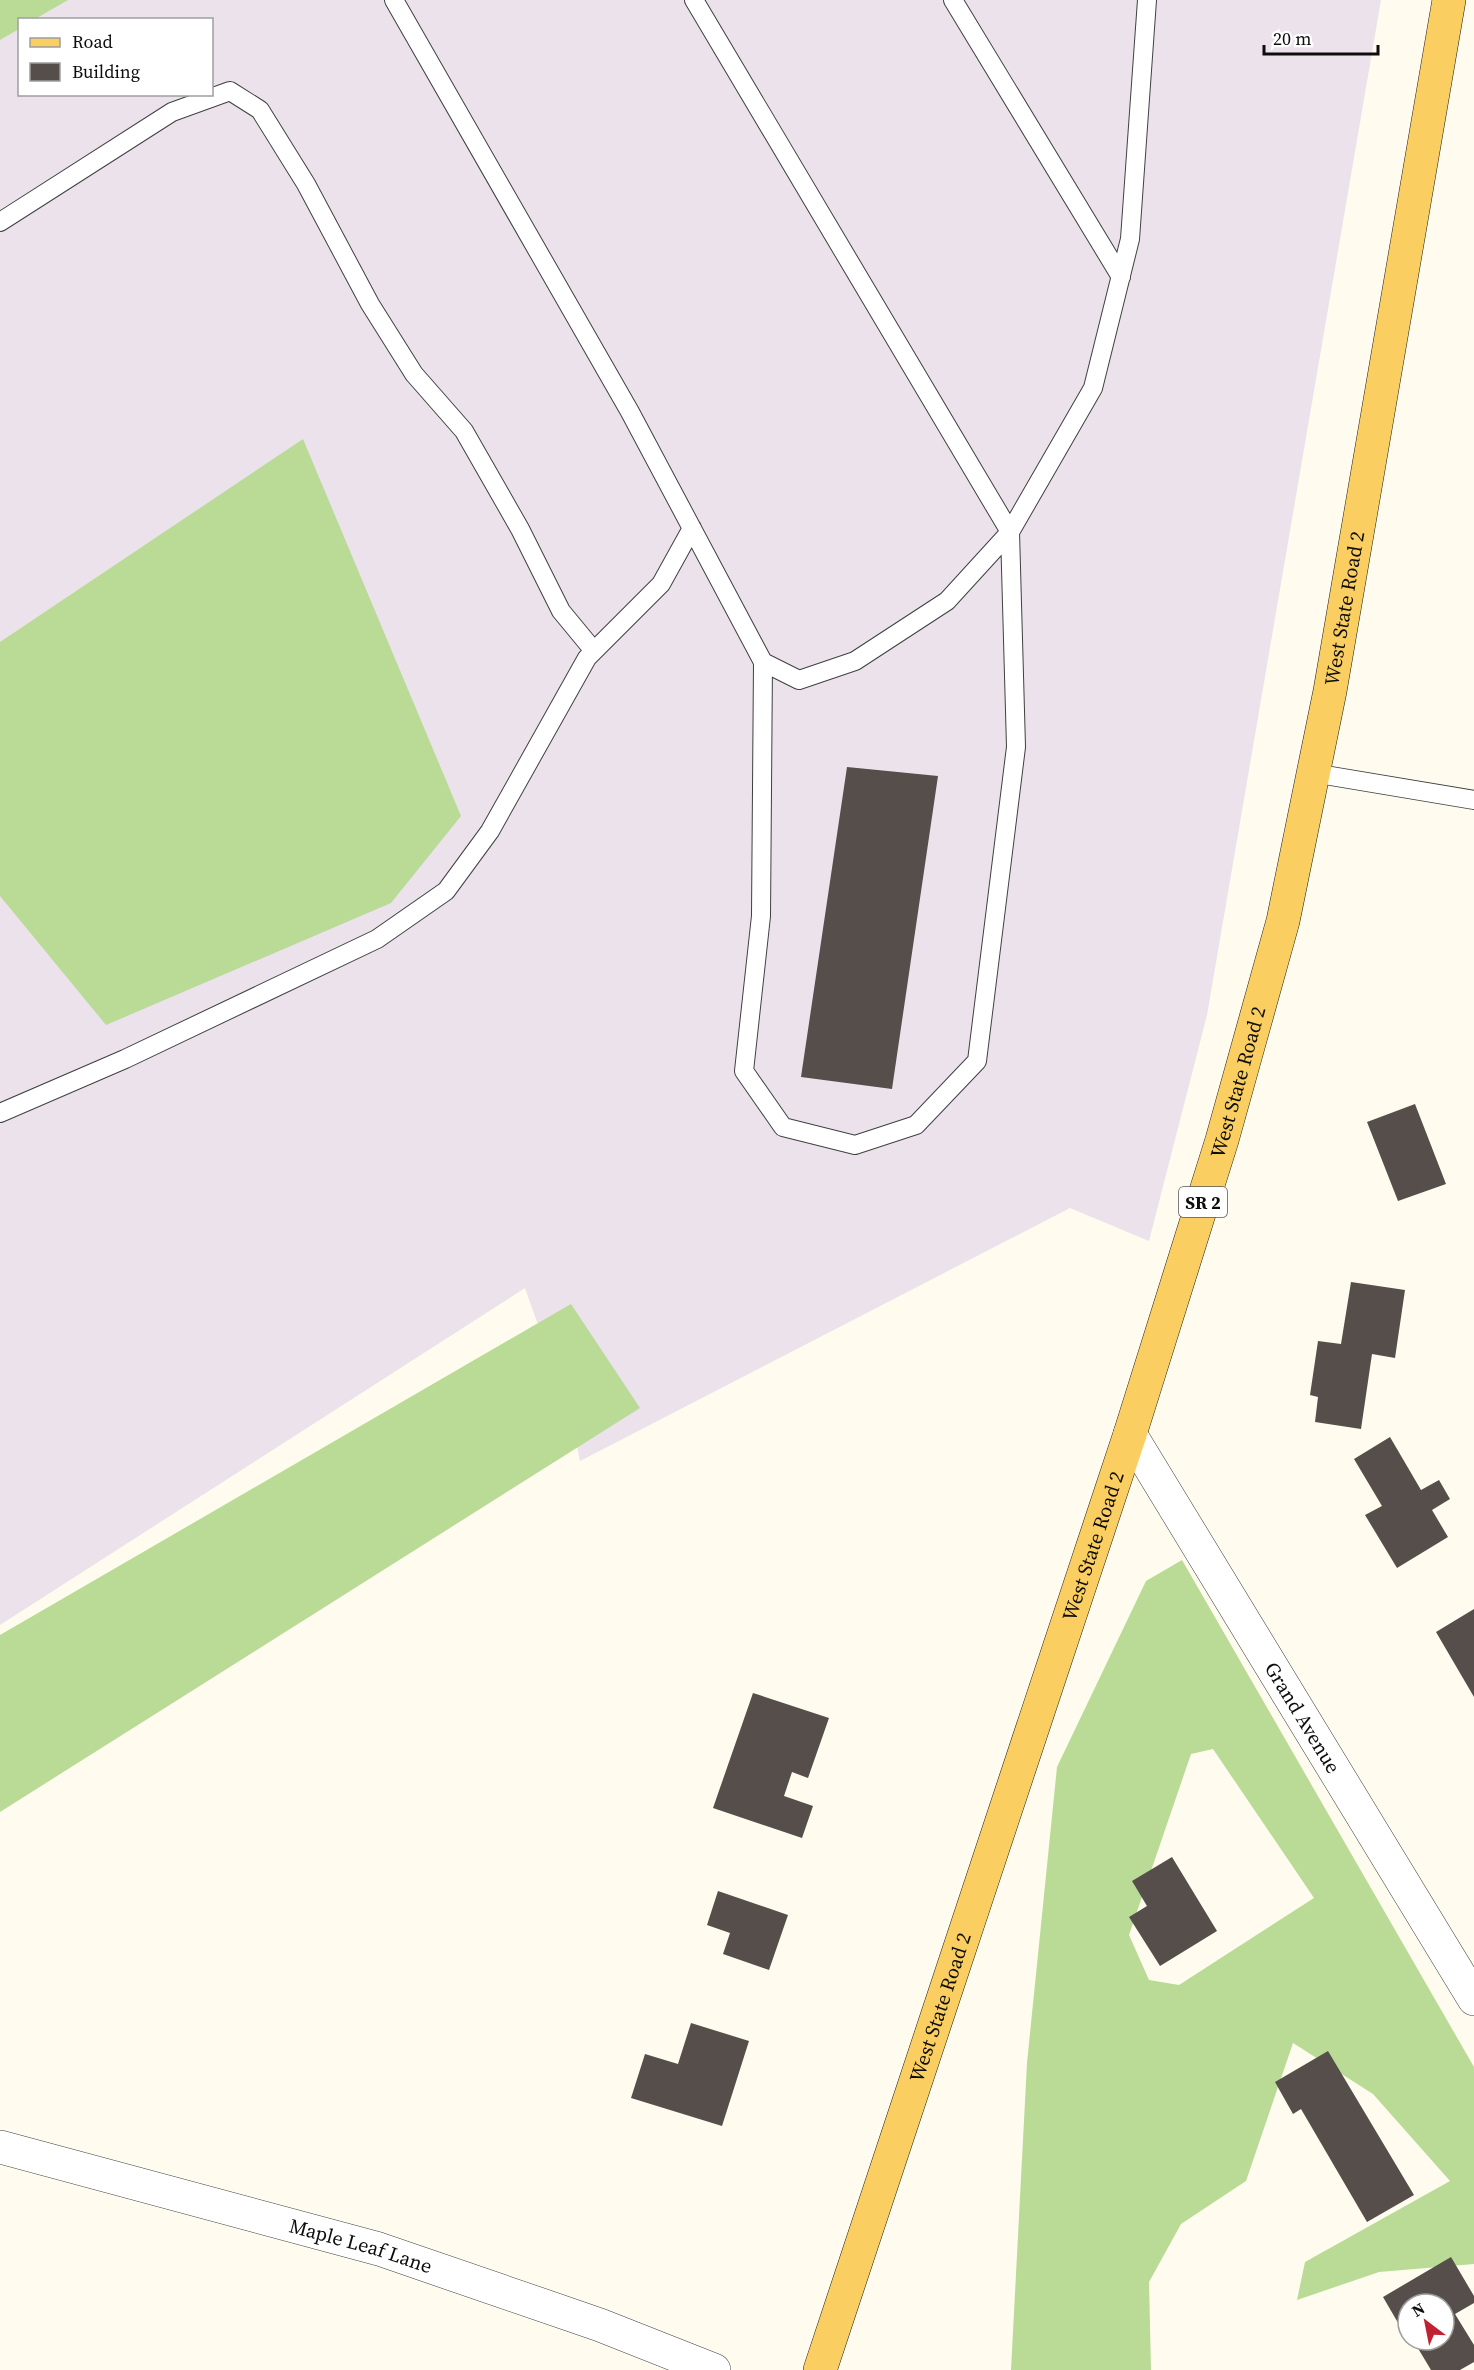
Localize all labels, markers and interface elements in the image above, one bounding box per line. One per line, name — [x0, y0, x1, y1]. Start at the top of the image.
legend — [18, 18, 213, 96]
scale bar — [1264, 18, 1378, 56]
text: 20 m — [1273, 26, 1311, 51]
text: Road — [72, 29, 113, 54]
text: Building — [72, 59, 140, 84]
street label: West State Road 2 — [1317, 529, 1371, 688]
street label: West State Road 2 — [1203, 1003, 1273, 1161]
road number: SR 2 — [1179, 1187, 1227, 1217]
street label: West State Road 2 — [1055, 1468, 1131, 1624]
street label: Grand Avenue — [1258, 1657, 1347, 1779]
street label: West State Road 2 — [902, 1929, 978, 2086]
street label: Maple Leaf Lane — [286, 2211, 436, 2280]
north arrow — [1396, 2292, 1456, 2352]
text: N — [1407, 2297, 1429, 2322]

